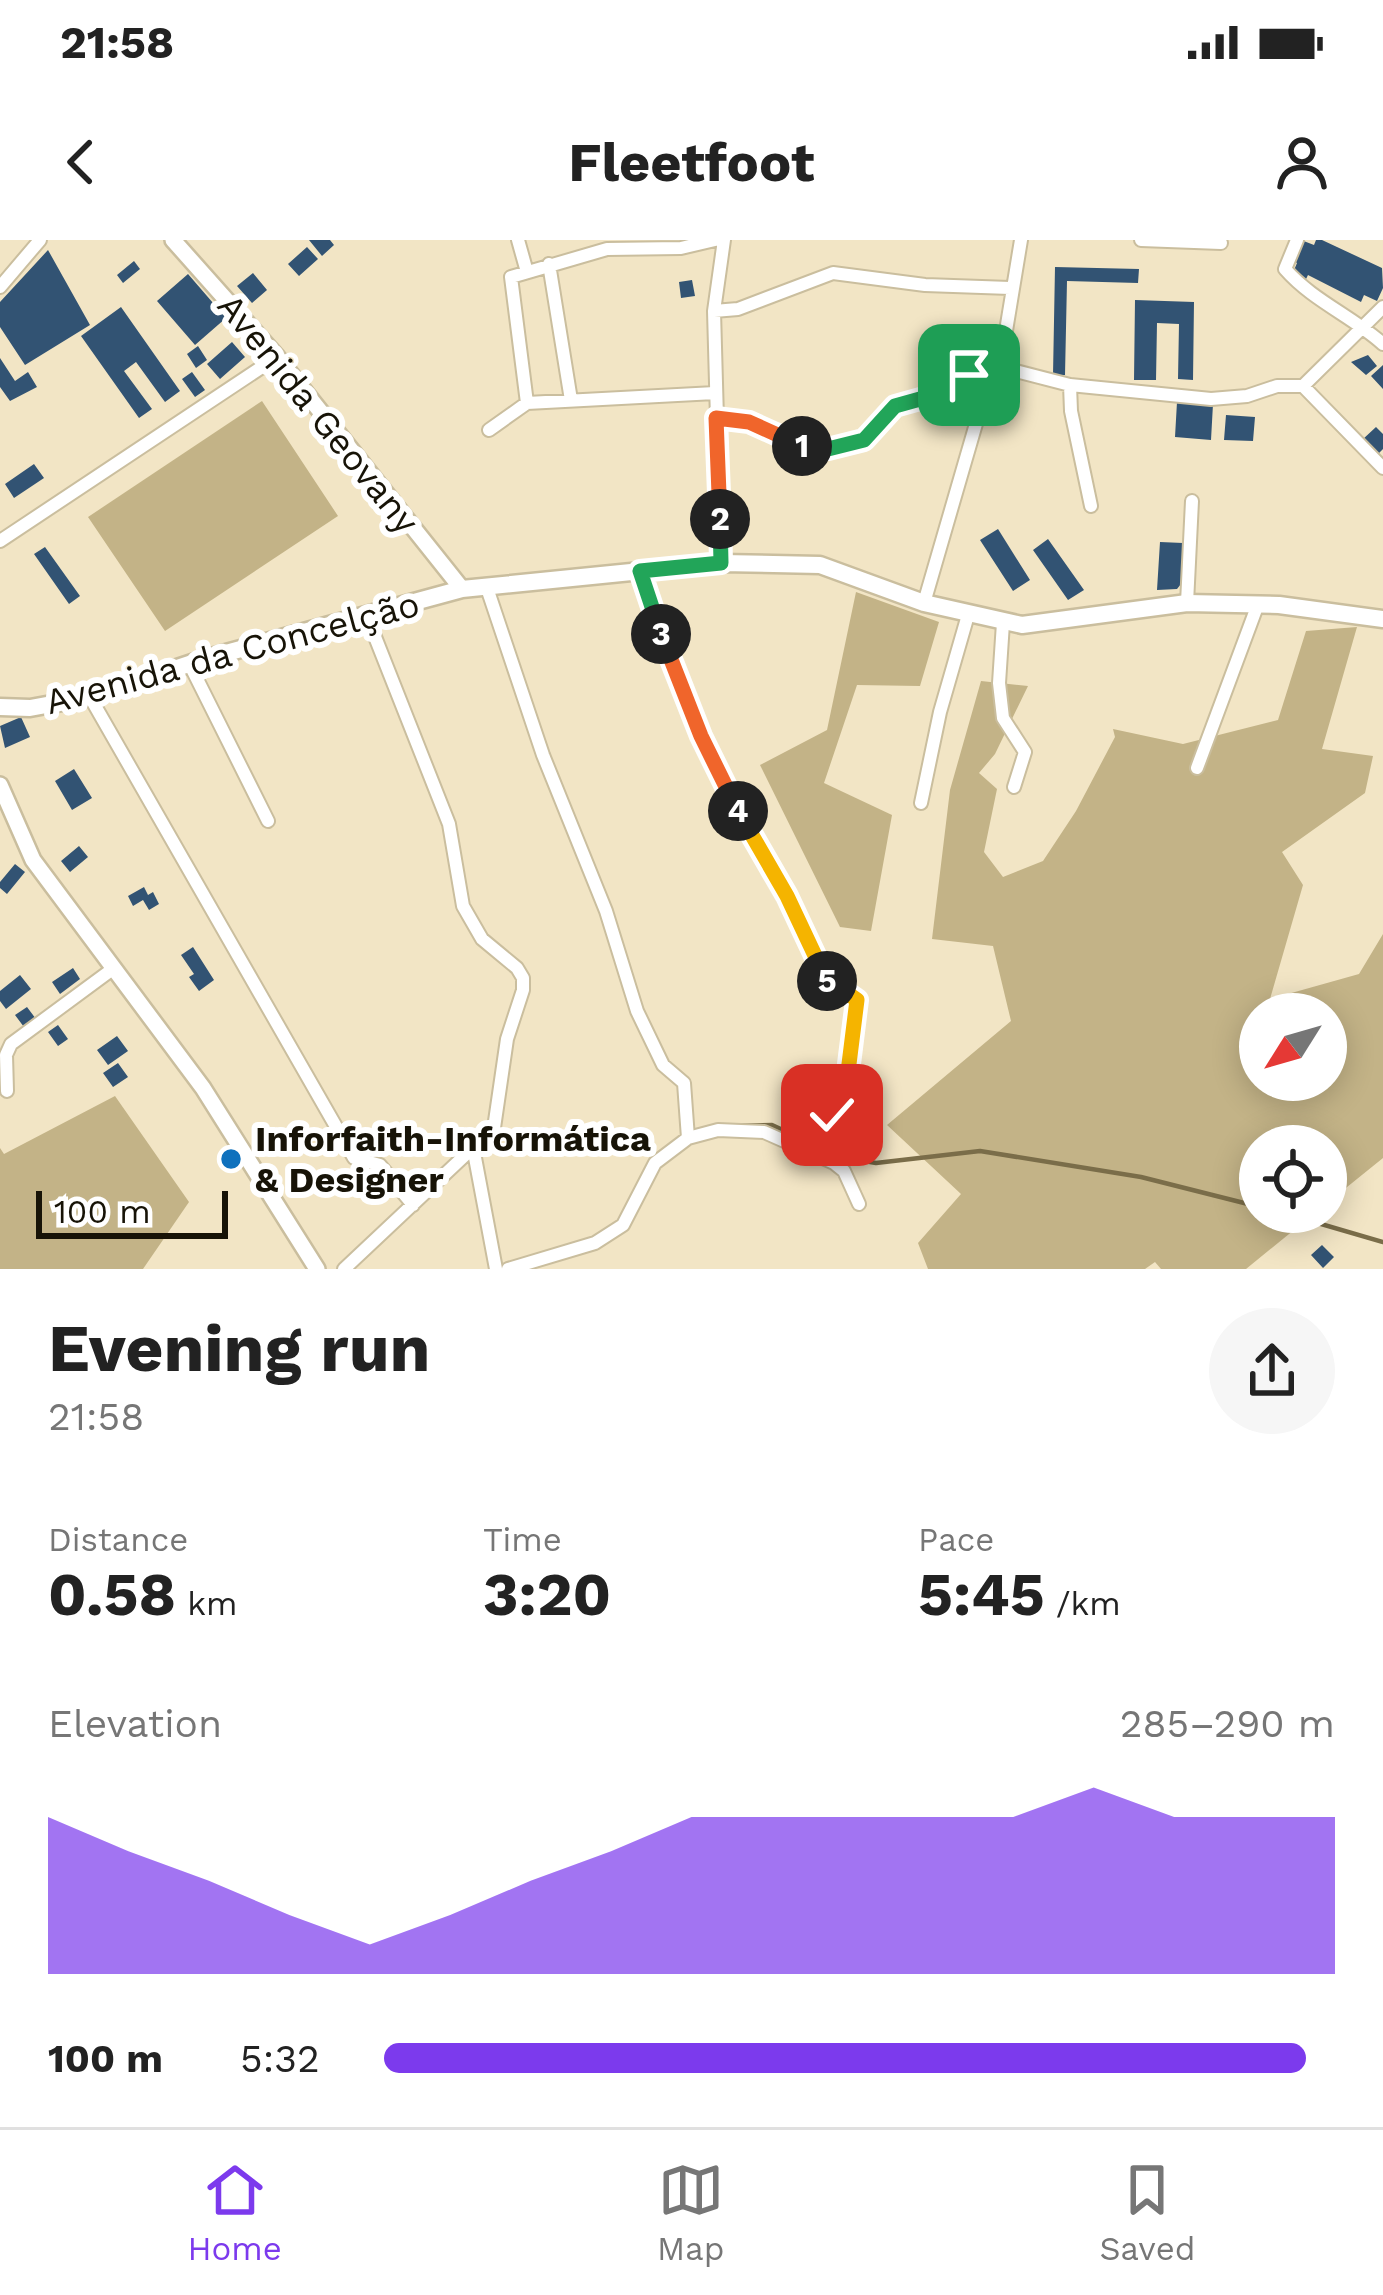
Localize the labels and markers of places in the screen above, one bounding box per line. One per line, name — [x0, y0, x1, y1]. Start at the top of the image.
pin — [918, 324, 1020, 426]
pin: 1 — [772, 416, 832, 476]
pin: 2 — [690, 489, 750, 549]
pin: 3 — [631, 604, 691, 664]
pin: 4 — [708, 781, 768, 841]
pin: 5 — [797, 951, 857, 1011]
pin — [781, 1064, 883, 1166]
place label: Inforfaith-Informática & Designer — [255, 1118, 651, 1201]
marker: Inforfaith-Informática & Designer — [218, 1146, 244, 1172]

